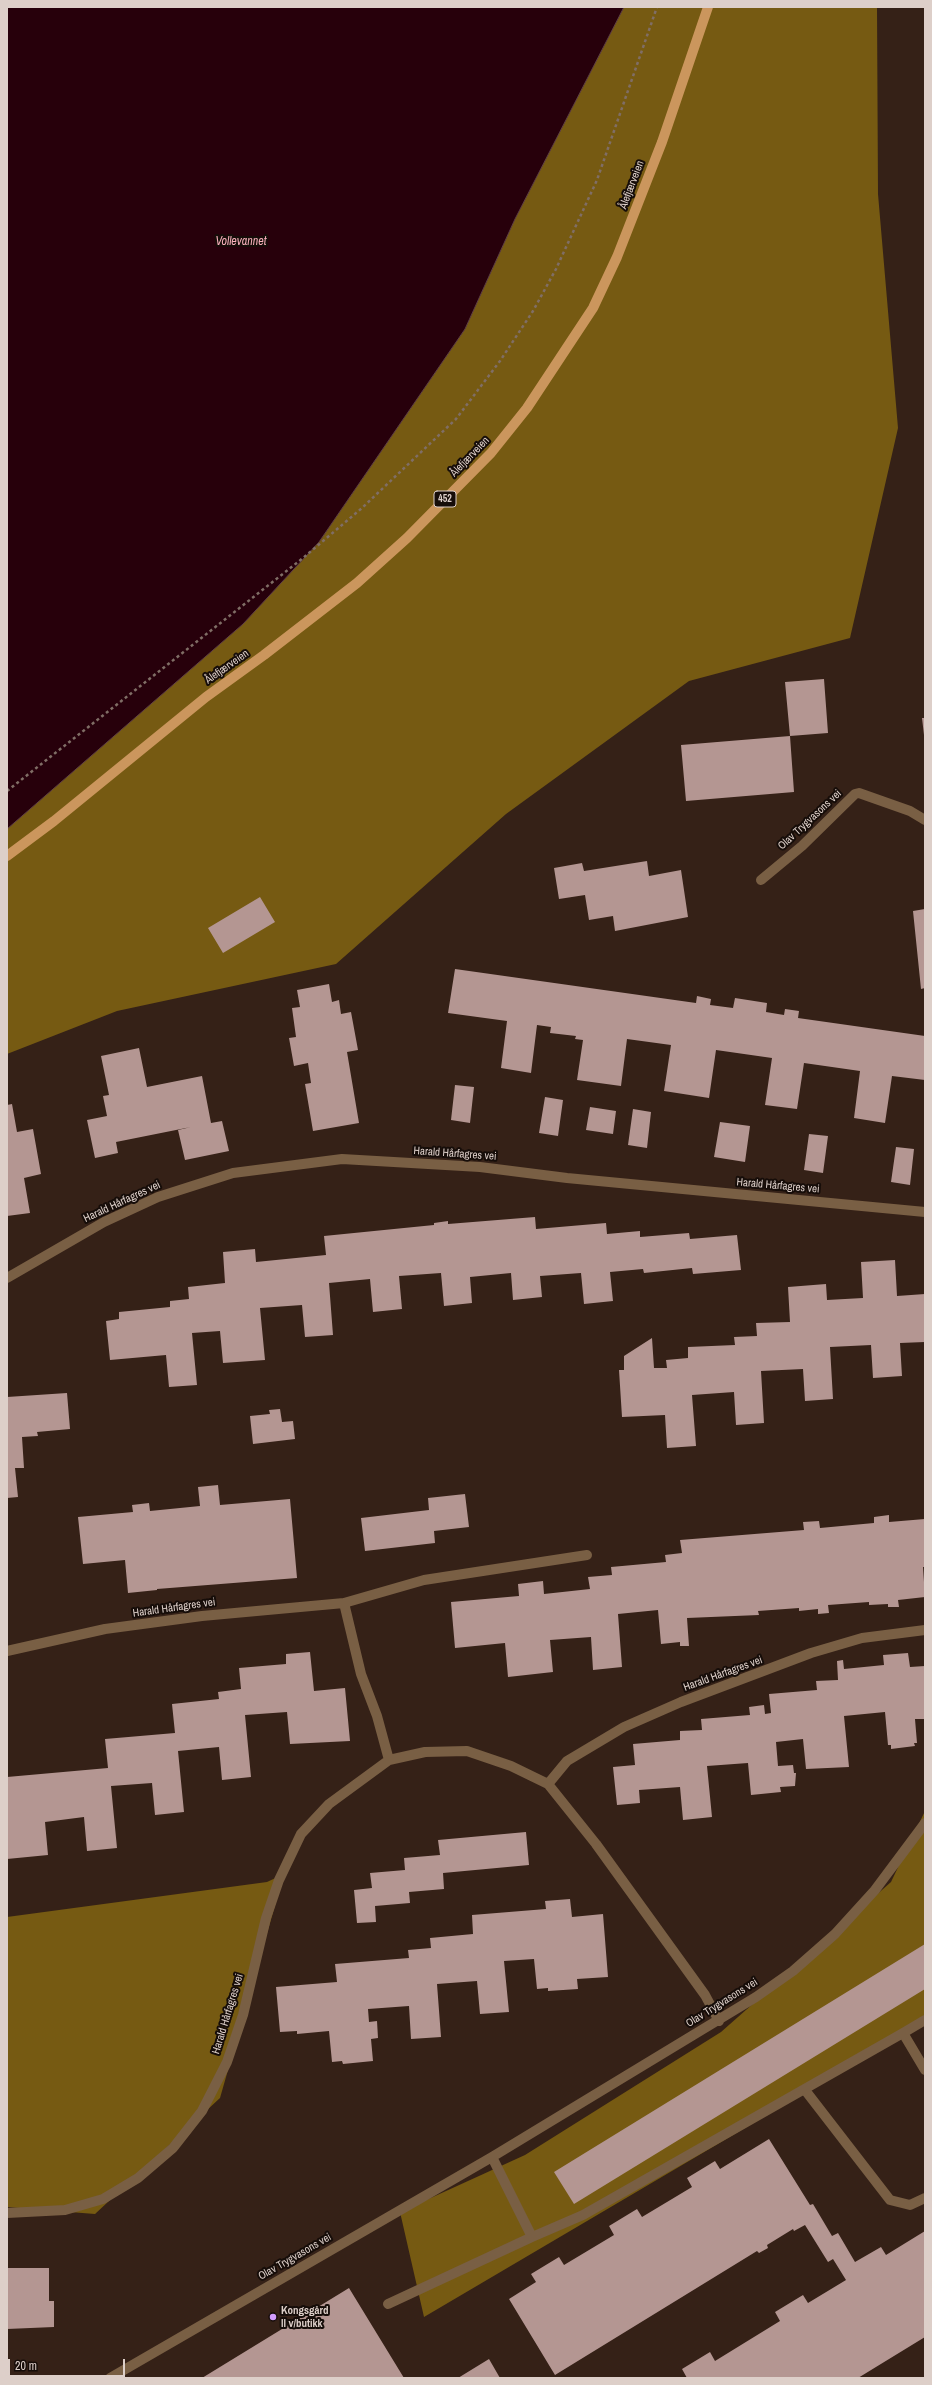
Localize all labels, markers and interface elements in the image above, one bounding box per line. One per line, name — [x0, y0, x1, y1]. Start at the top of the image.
street label: Ålefjærveien — [617, 159, 647, 211]
water label: Vollevannet — [216, 235, 266, 249]
street label: Ålefjærveien — [448, 434, 492, 480]
road number: 452 — [434, 491, 456, 507]
street label: Ålefjærveien — [202, 647, 252, 687]
street label: Olav Trygvasons vei — [776, 787, 844, 853]
street label: Harald Hårfagres vei — [413, 1145, 497, 1163]
street label: Harald Hårfagres vei — [736, 1176, 820, 1196]
street label: Harald Hårfagres vei — [82, 1178, 162, 1226]
street label: Harald Hårfagres vei — [132, 1596, 216, 1620]
street label: Harald Hårfagres vei — [682, 1654, 764, 1694]
street label: Harald Hårfagres vei — [210, 1972, 246, 2056]
street label: Olav Trygvasons vei — [684, 1976, 760, 2030]
street label: Olav Trygvasons vei — [256, 2231, 334, 2283]
place label: Kongsgård ll v/butikk — [281, 2304, 329, 2330]
marker: Kongsgård ll v/butikk — [268, 2312, 278, 2322]
scale bar — [10, 2351, 127, 2377]
text: 20 m — [15, 2358, 37, 2374]

